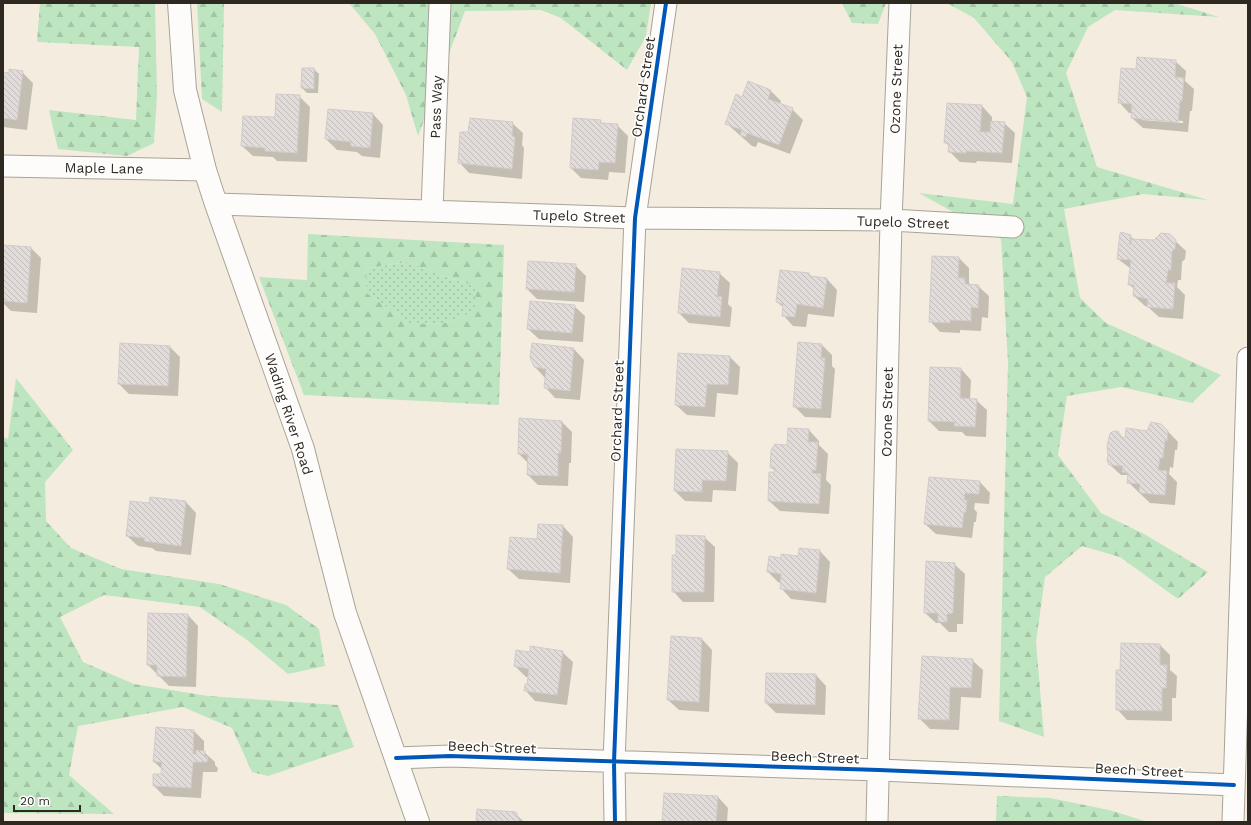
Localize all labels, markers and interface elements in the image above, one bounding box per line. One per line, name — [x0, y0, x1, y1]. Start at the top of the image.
street label: Orchard Street — [628, 35, 658, 138]
street label: Ozone Street — [886, 44, 906, 134]
street label: Pass Way — [427, 74, 445, 139]
street label: Maple Lane — [64, 159, 144, 177]
street label: Tupelo Street — [532, 206, 626, 226]
street label: Tupelo Street — [856, 212, 950, 232]
street label: Wading River Road — [262, 351, 316, 477]
street label: Orchard Street — [607, 360, 627, 462]
street label: Ozone Street — [878, 367, 896, 457]
street label: Beech Street — [447, 737, 537, 757]
street label: Beech Street — [770, 747, 860, 767]
street label: Beech Street — [1094, 760, 1184, 780]
scale bar — [14, 787, 80, 813]
text: 20 m — [20, 794, 50, 808]

